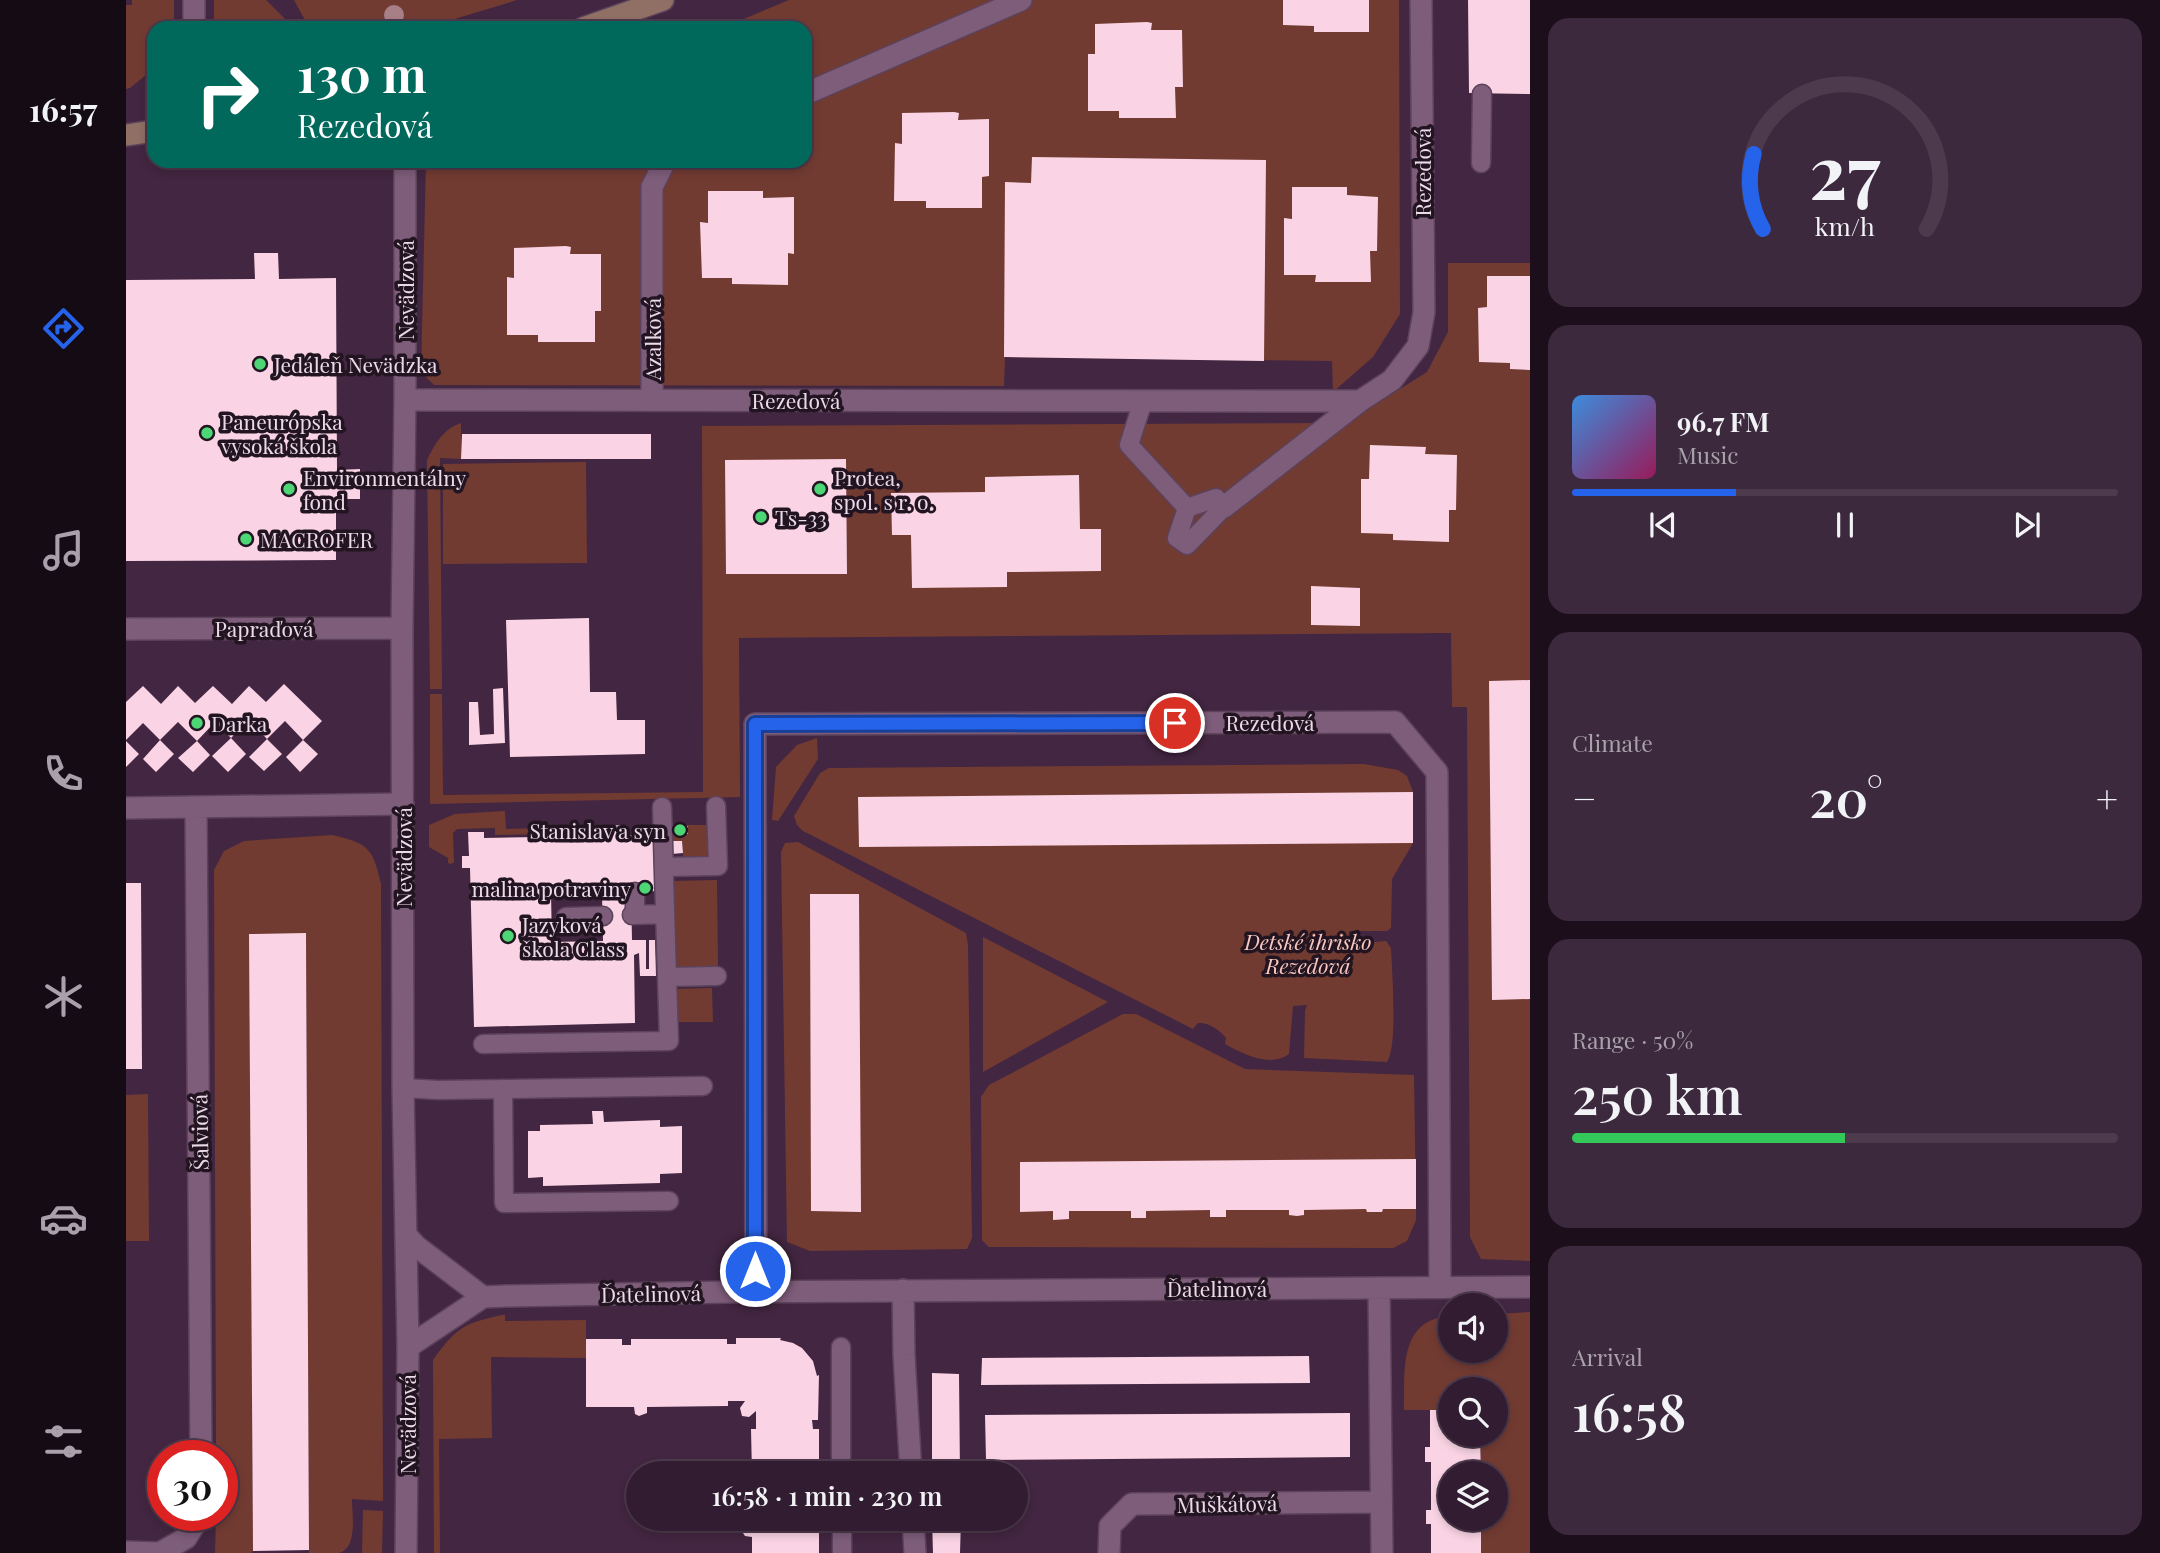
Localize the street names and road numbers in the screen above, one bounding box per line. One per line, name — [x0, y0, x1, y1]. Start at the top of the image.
street label: Rezedová — [1408, 127, 1436, 217]
street label: Nevädzová — [391, 240, 419, 340]
street label: Azalková — [638, 297, 666, 381]
street label: Rezedová — [751, 386, 841, 414]
street label: Papraďová — [215, 614, 314, 642]
street label: Rezedová — [1225, 708, 1315, 736]
street label: Nevädzová — [389, 807, 417, 907]
street label: Šalviová — [184, 1093, 214, 1170]
street label: Ďatelinová — [1167, 1274, 1268, 1302]
street label: Ďatelinová — [601, 1278, 702, 1308]
street label: Nevädzová — [393, 1374, 421, 1474]
street label: Muškátová — [1176, 1488, 1278, 1518]

